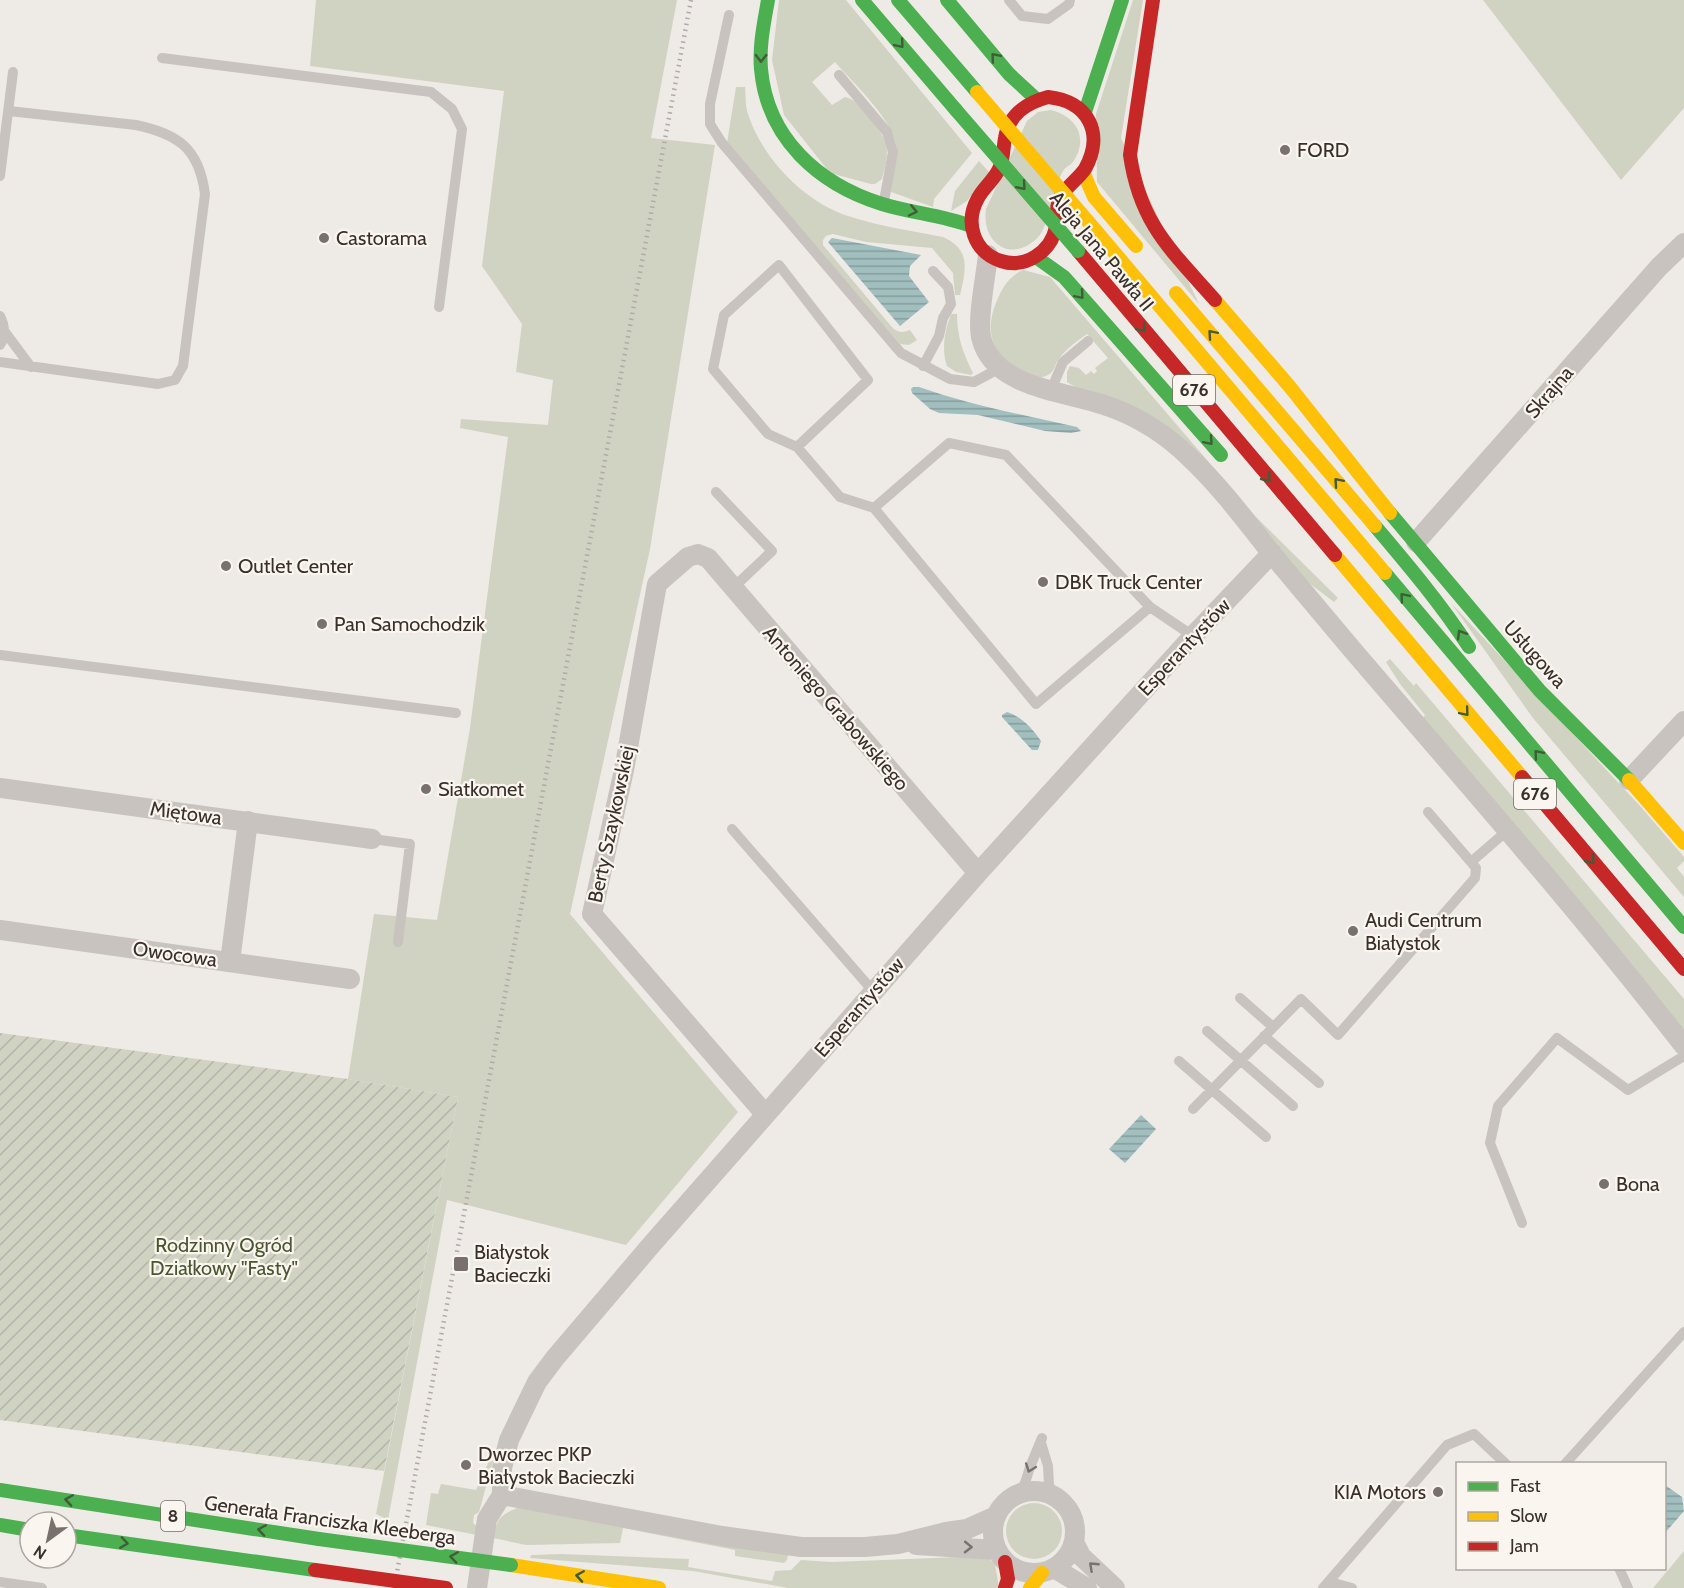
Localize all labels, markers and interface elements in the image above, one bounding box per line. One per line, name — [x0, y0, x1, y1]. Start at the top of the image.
one-way arrow — [893, 38, 904, 49]
one-way arrow — [992, 53, 1003, 64]
one-way arrow — [755, 54, 768, 63]
place label: FORD — [1297, 138, 1349, 162]
marker: FORD — [1278, 143, 1292, 157]
one-way arrow — [1015, 179, 1026, 190]
street label: Aleja Jana Pawła II — [1045, 186, 1159, 316]
one-way arrow — [907, 204, 917, 217]
place label: Castorama — [336, 226, 427, 250]
marker: Castorama — [317, 231, 331, 245]
one-way arrow — [1073, 288, 1084, 299]
one-way arrow — [1135, 321, 1146, 332]
one-way arrow — [1208, 330, 1219, 341]
street label: Skrajna — [1520, 361, 1578, 423]
road number: 676 — [1173, 375, 1215, 405]
one-way arrow — [1202, 434, 1213, 445]
one-way arrow — [1260, 471, 1271, 482]
one-way arrow — [1334, 478, 1345, 489]
place label: Outlet Center — [238, 554, 354, 578]
marker: Outlet Center — [219, 559, 233, 573]
place label: DBK Truck Center — [1055, 570, 1203, 594]
marker: DBK Truck Center — [1036, 575, 1050, 589]
street label: Esperantystów — [1133, 593, 1236, 701]
one-way arrow — [1400, 593, 1411, 604]
place label: Pan Samochodzik — [334, 612, 485, 636]
street label: Usługowa — [1498, 615, 1572, 693]
marker: Pan Samochodzik — [315, 617, 329, 631]
street label: Antoniego Grabowskiego — [758, 621, 914, 795]
one-way arrow — [1456, 630, 1468, 640]
one-way arrow — [1458, 705, 1469, 716]
street label: Berty Szaykowskiej — [583, 743, 639, 905]
one-way arrow — [1534, 750, 1545, 761]
place label: Siatkomet — [438, 777, 524, 801]
road number: 676 — [1514, 779, 1556, 809]
marker: Siatkomet — [419, 782, 433, 796]
street label: Miętowa — [149, 796, 224, 830]
one-way arrow — [1584, 853, 1595, 864]
place label: Audi Centrum Białystok — [1365, 908, 1482, 955]
marker: Audi Centrum Białystok — [1346, 924, 1360, 938]
street label: Owocowa — [131, 936, 219, 972]
street label: Esperantystów — [809, 952, 909, 1062]
place label: Bona — [1616, 1172, 1660, 1196]
marker: Bona — [1597, 1177, 1611, 1191]
park label: Rodzinny Ogród Działkowy "Fasty" — [150, 1233, 298, 1280]
place label: Białystok Bacieczki — [474, 1240, 551, 1287]
marker: Białystok Bacieczki — [452, 1255, 470, 1273]
place label: Dworzec PKP Białystok Bacieczki — [478, 1442, 635, 1489]
marker: Dworzec PKP Białystok Bacieczki — [459, 1458, 473, 1472]
one-way arrow — [1025, 1462, 1038, 1473]
legend — [1456, 1462, 1666, 1570]
text: Fast — [1510, 1475, 1541, 1497]
place label: KIA Motors — [1334, 1480, 1426, 1504]
marker: KIA Motors — [1431, 1485, 1445, 1499]
street label: Generała Franciszka Kleeberga — [203, 1490, 458, 1550]
one-way arrow — [64, 1495, 73, 1507]
road number: 8 — [161, 1501, 185, 1531]
text: Slow — [1510, 1505, 1547, 1527]
north arrow — [18, 1510, 78, 1570]
one-way arrow — [257, 1524, 266, 1536]
text: Jam — [1509, 1535, 1539, 1557]
one-way arrow — [119, 1537, 129, 1549]
text: N — [30, 1541, 50, 1563]
one-way arrow — [964, 1541, 973, 1553]
one-way arrow — [449, 1552, 458, 1564]
one-way arrow — [1089, 1563, 1100, 1574]
one-way arrow — [576, 1570, 585, 1582]

